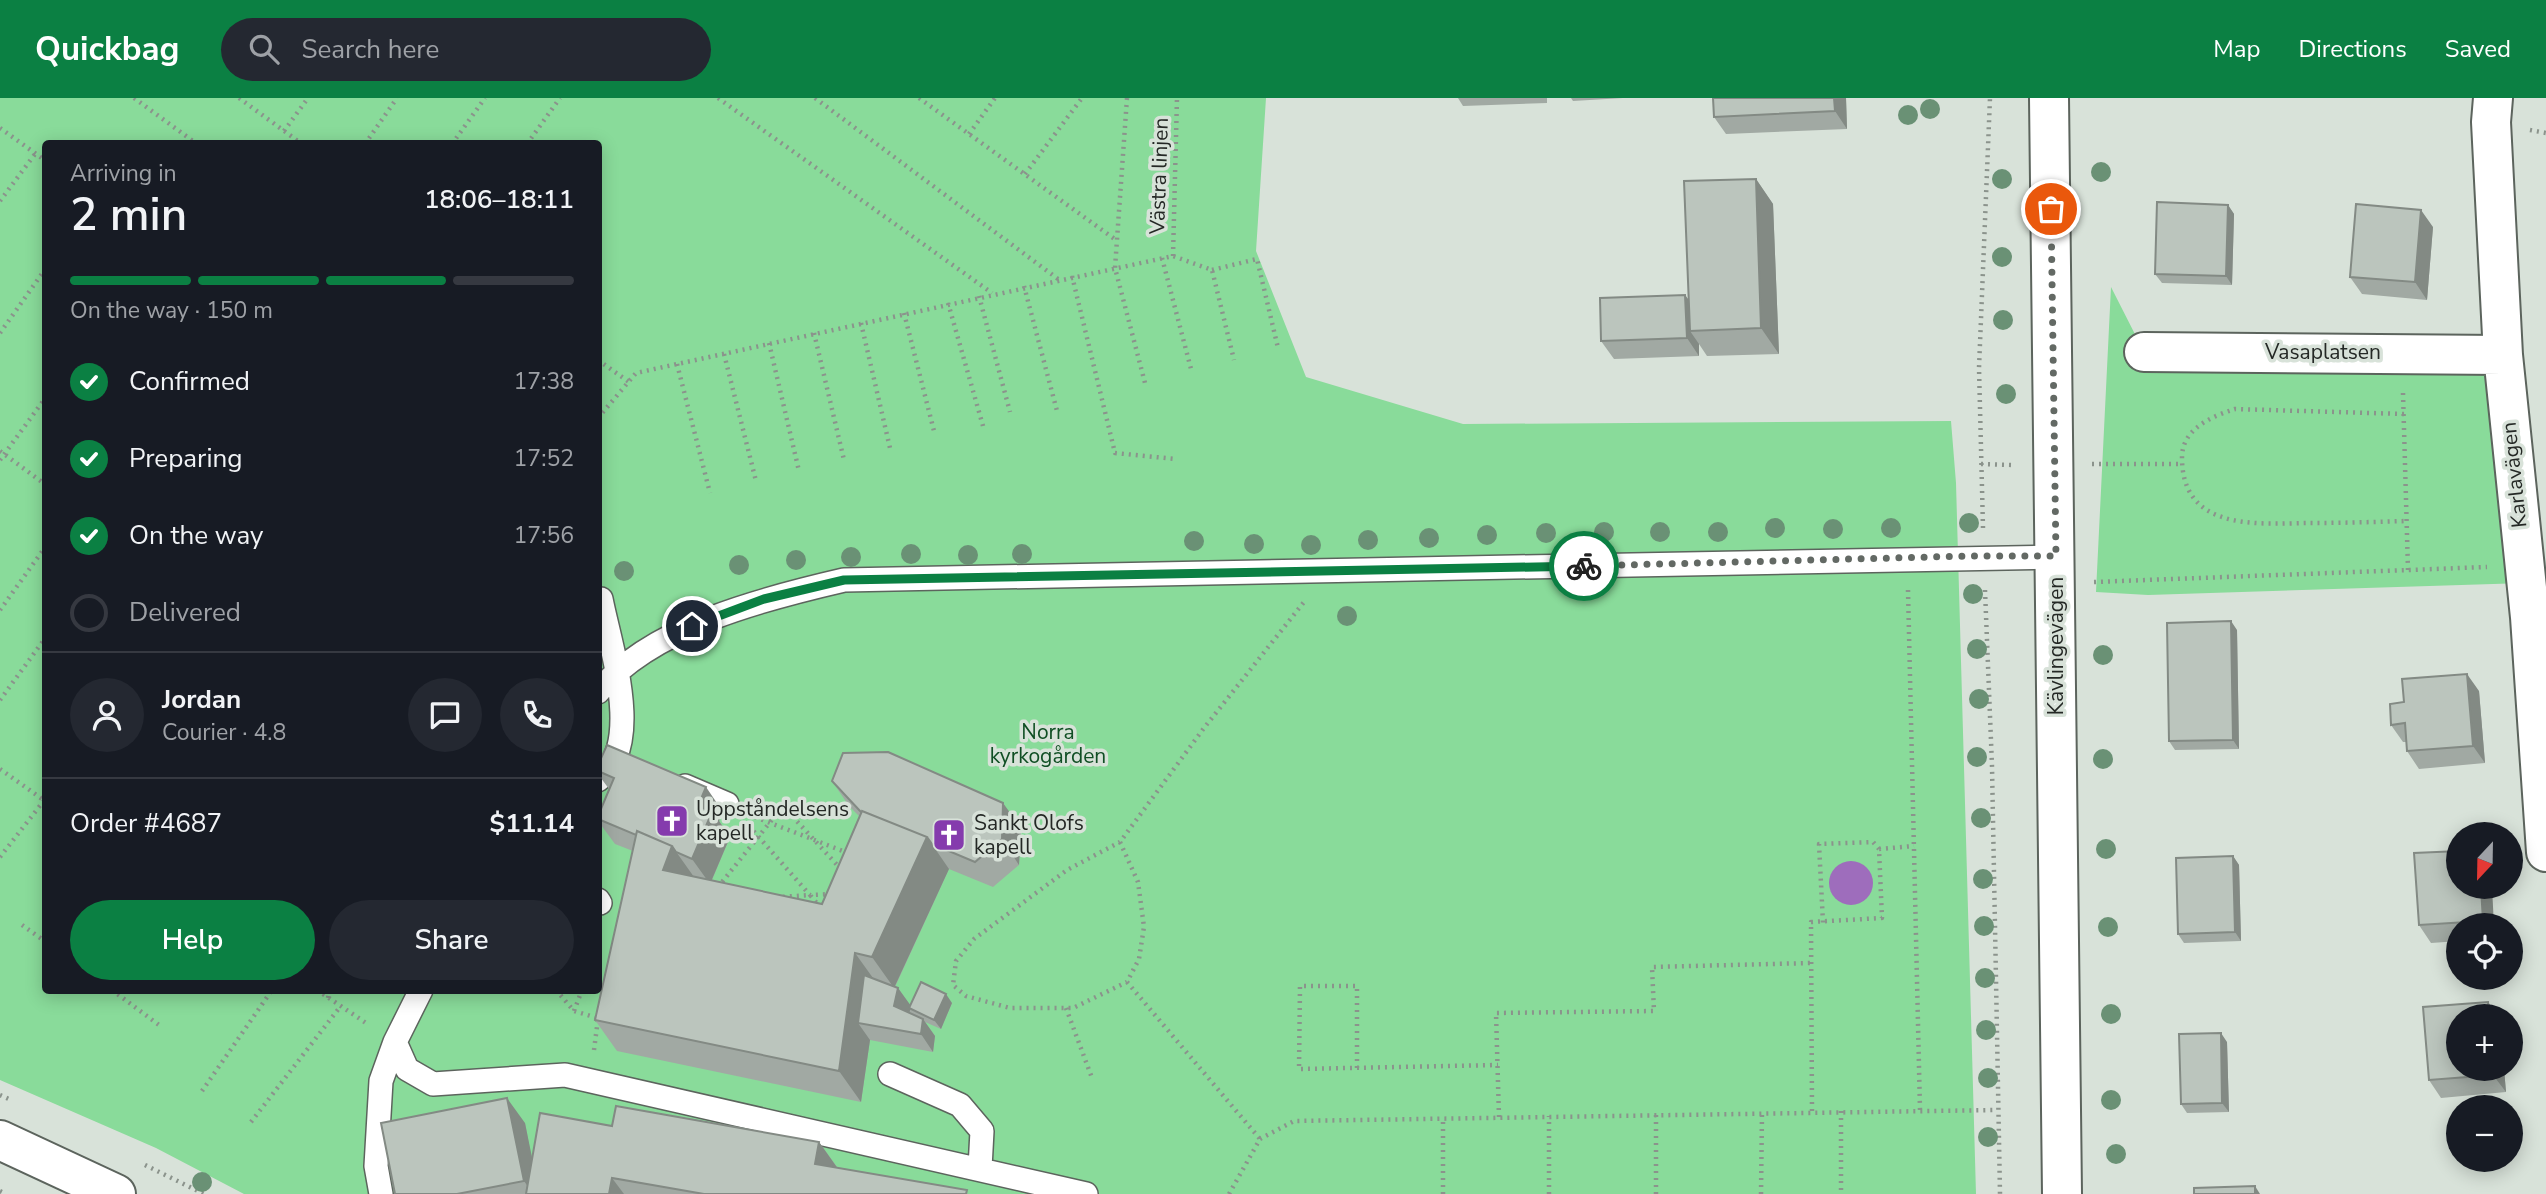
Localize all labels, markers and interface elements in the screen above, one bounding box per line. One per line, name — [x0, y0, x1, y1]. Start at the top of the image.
search box — [221, 18, 711, 81]
text: Quickbag — [35, 27, 179, 72]
icon: search — [245, 30, 283, 68]
text: Search here — [301, 32, 439, 67]
text: Map — [2213, 33, 2260, 65]
text: Directions — [2298, 33, 2407, 65]
text: Saved — [2445, 33, 2511, 65]
street label: Västra linjen — [1143, 117, 1175, 236]
text: Arriving in — [70, 158, 177, 189]
pin — [2021, 179, 2081, 239]
text: 18:06–18:11 — [424, 182, 574, 217]
text: 2 min — [70, 183, 187, 246]
icon: bag — [2032, 190, 2070, 228]
text: On the way · 150 m — [70, 295, 273, 326]
street label: Vasaplatsen — [2264, 338, 2381, 366]
icon: check — [70, 363, 108, 401]
text: Confirmed — [129, 364, 250, 399]
text: 17:38 — [514, 366, 574, 397]
street label: Karlavägen — [2495, 421, 2533, 529]
icon: check — [70, 440, 108, 478]
text: Preparing — [129, 441, 242, 476]
text: 17:52 — [514, 443, 574, 474]
icon: check — [70, 517, 108, 555]
text: On the way — [129, 518, 263, 553]
text: 17:56 — [514, 520, 574, 551]
courier — [1549, 531, 1619, 601]
icon: bike — [1565, 547, 1603, 585]
street label: Kävlingevägen — [2042, 577, 2070, 715]
text: Delivered — [129, 595, 241, 630]
pin — [662, 596, 722, 656]
icon: home — [673, 607, 711, 645]
button: person — [70, 678, 144, 752]
button: chat — [408, 678, 482, 752]
button: phone — [500, 678, 574, 752]
text: Jordan — [162, 682, 241, 717]
text: Courier · 4.8 — [162, 717, 286, 748]
park label: Norra kyrkogården — [990, 718, 1106, 770]
place label: Uppståndelsens kapell — [696, 795, 849, 847]
church icon: Uppståndelsens kapell — [653, 802, 691, 840]
text: Order #4687 — [70, 806, 222, 841]
text: $11.14 — [490, 806, 574, 841]
place label: Sankt Olofs kapell — [974, 809, 1084, 861]
church icon: Sankt Olofs kapell — [930, 816, 968, 854]
north arrow — [2446, 822, 2524, 900]
map controls — [2446, 822, 2523, 1172]
button: Help — [70, 900, 315, 980]
button: Share — [329, 900, 574, 980]
button: locate — [2446, 913, 2523, 990]
button: + — [2446, 1004, 2523, 1081]
button: − — [2446, 1095, 2523, 1172]

